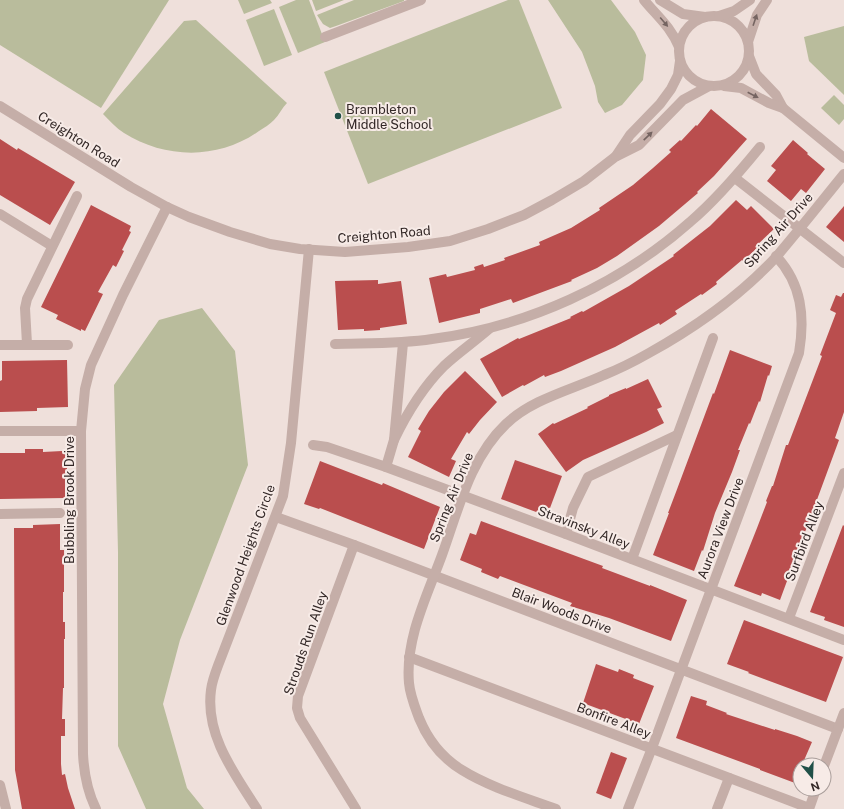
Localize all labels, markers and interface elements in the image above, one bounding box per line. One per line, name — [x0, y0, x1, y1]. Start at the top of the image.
one-way arrow — [753, 14, 759, 26]
one-way arrow — [659, 17, 668, 27]
one-way arrow — [748, 91, 759, 98]
place label: Brambleton Middle School — [346, 102, 432, 132]
street label: Creighton Road — [35, 108, 122, 171]
marker: Brambleton Middle School — [333, 111, 343, 121]
one-way arrow — [643, 132, 653, 141]
street label: Spring Air Drive — [741, 190, 816, 271]
street label: Creighton Road — [337, 223, 431, 246]
street label: Bubbling Brook Drive — [62, 436, 77, 564]
street label: Spring Air Drive — [427, 450, 476, 544]
street label: Aurora View Drive — [694, 475, 747, 581]
street label: Glenwood Heights Circle — [213, 483, 278, 628]
street label: Surfbird Alley — [782, 499, 827, 583]
street label: Stravinsky Alley — [536, 503, 632, 552]
street label: Blair Woods Drive — [510, 584, 614, 636]
street label: Strouds Run Alley — [281, 589, 330, 697]
street label: Bonfire Alley — [575, 699, 653, 741]
north arrow — [792, 757, 832, 797]
text: N — [809, 779, 821, 794]

